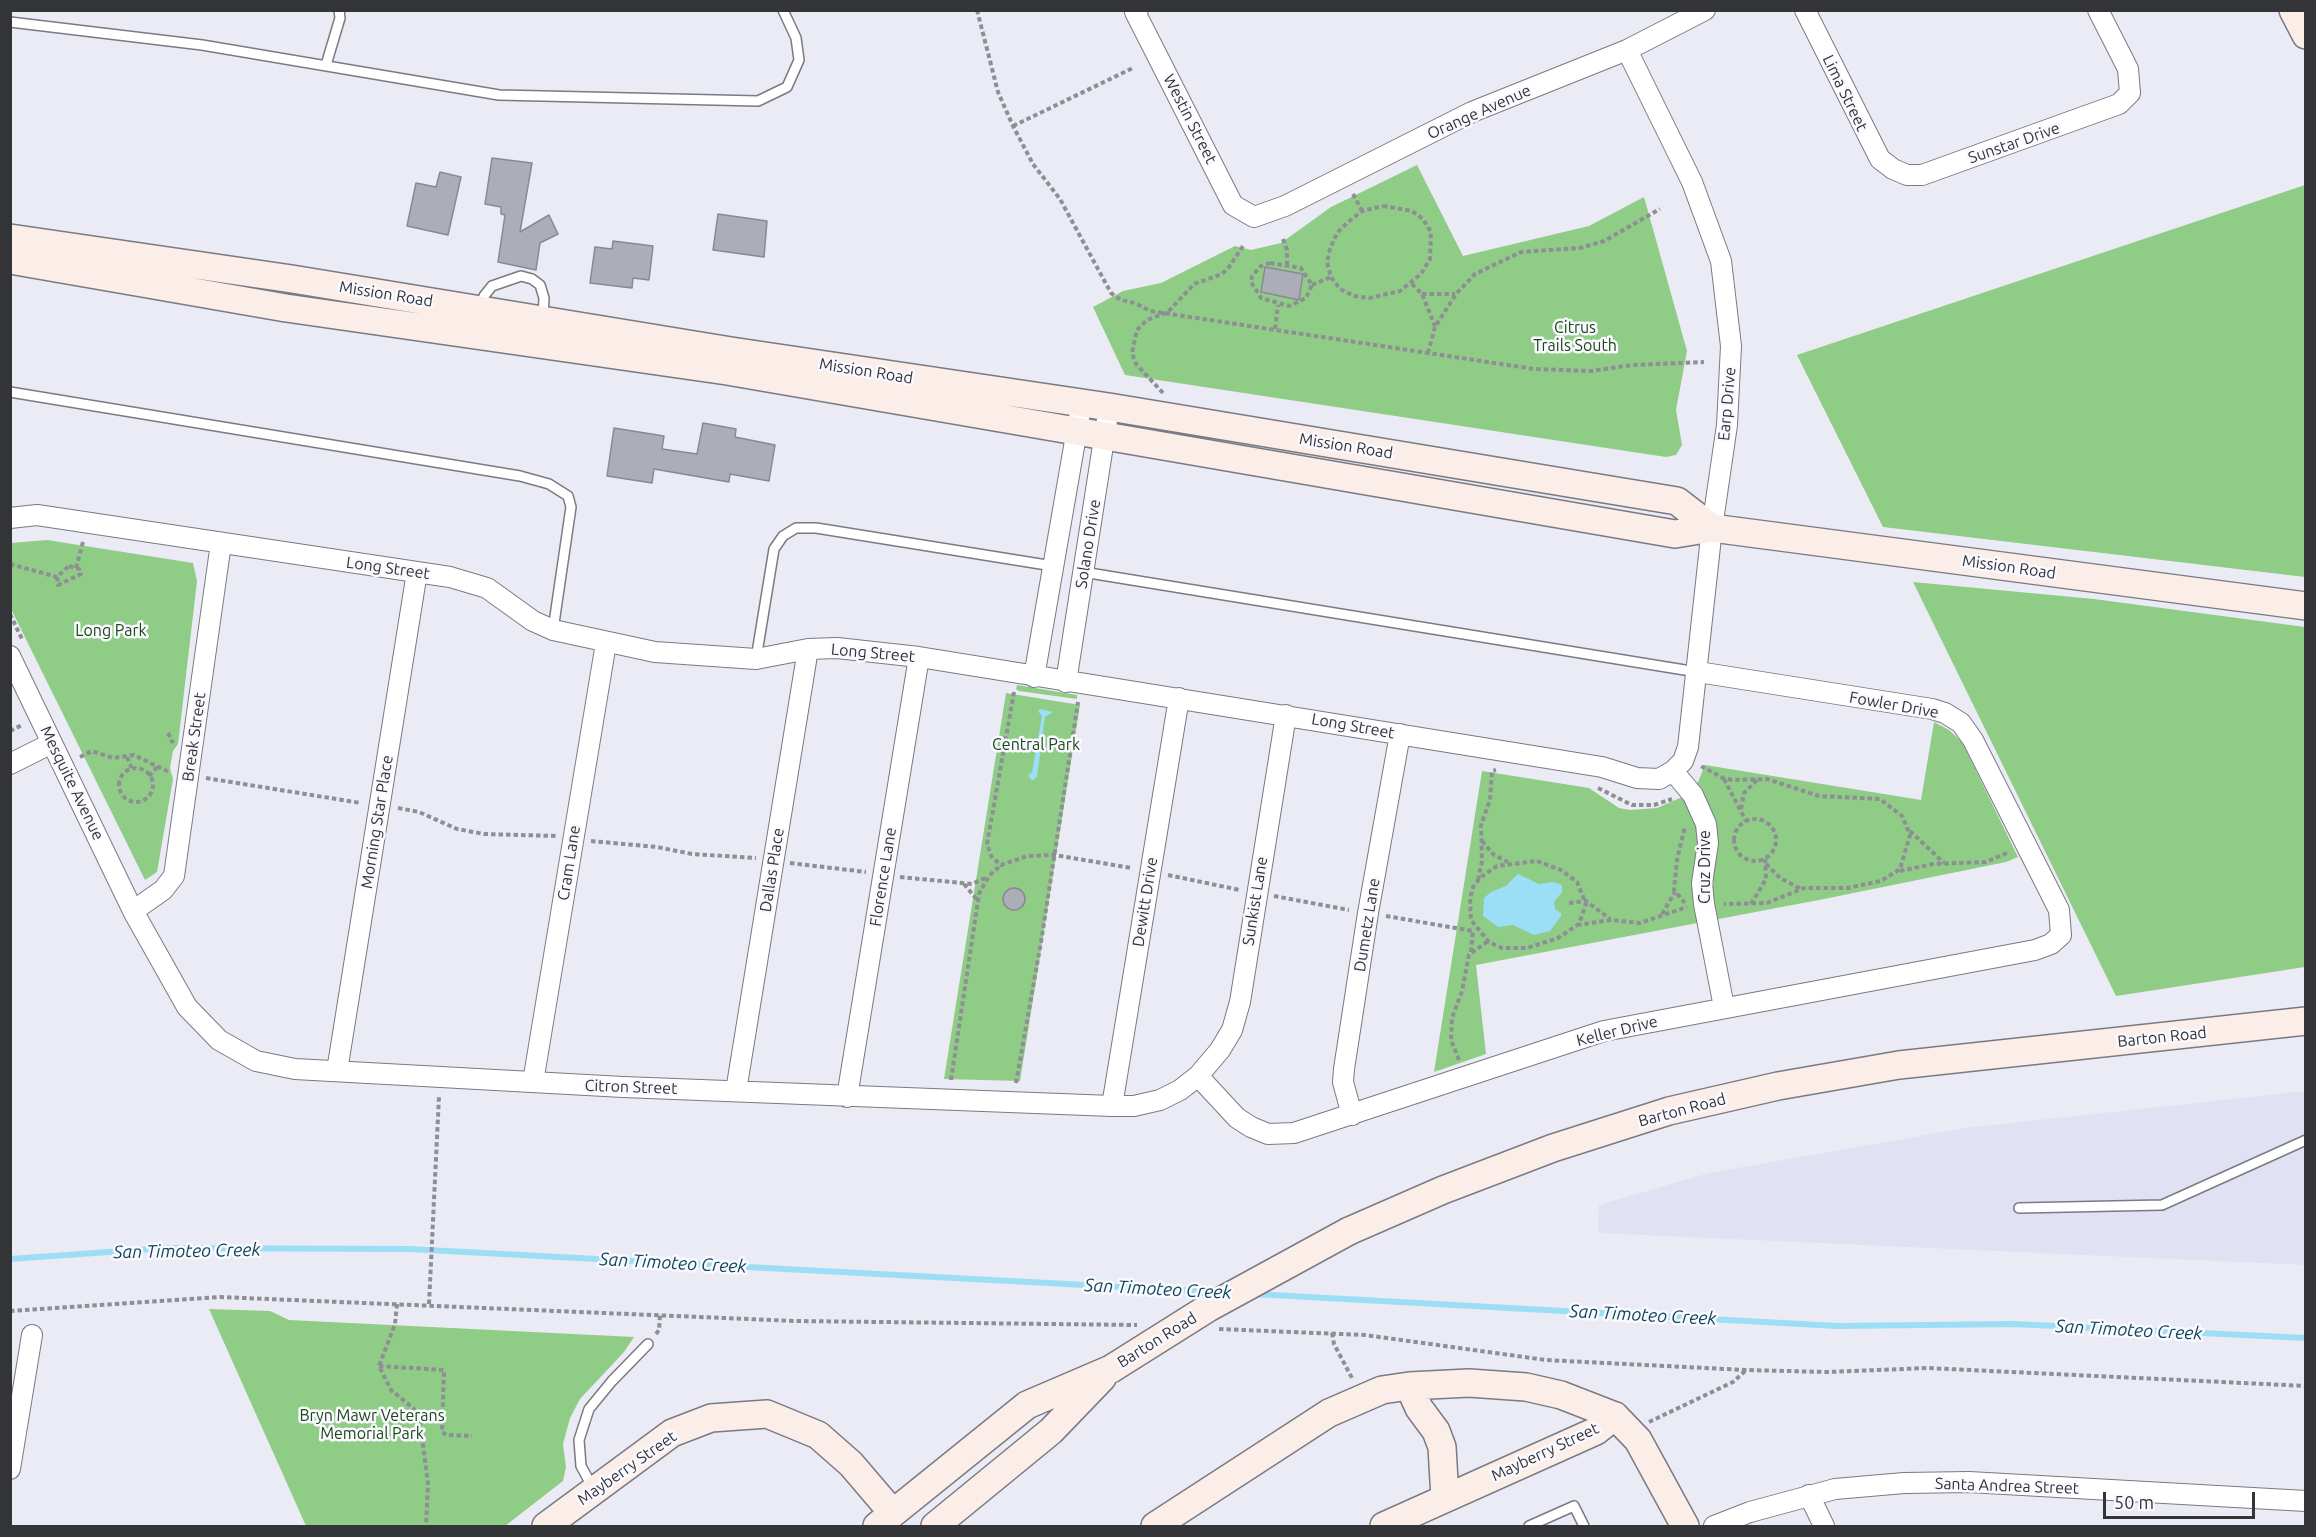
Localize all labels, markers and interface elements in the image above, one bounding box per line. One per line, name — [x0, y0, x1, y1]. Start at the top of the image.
street label: Lima Street — [1818, 52, 1872, 134]
street label: Westin Street — [1159, 71, 1221, 167]
street label: Orange Avenue — [1424, 81, 1534, 143]
street label: Sunstar Drive — [1966, 118, 2062, 168]
street label: Mission Road — [338, 277, 434, 311]
park label: Citrus Trails South — [1533, 318, 1617, 356]
street label: Mission Road — [818, 354, 914, 388]
street label: Earp Drive — [1714, 366, 1740, 442]
street label: Mission Road — [1298, 429, 1394, 463]
street label: Solano Drive — [1071, 498, 1105, 590]
street label: Mission Road — [1961, 551, 2057, 583]
street label: Long Street — [345, 553, 431, 583]
park label: Long Park — [75, 621, 147, 641]
street label: Long Street — [830, 640, 916, 666]
street label: Fowler Drive — [1848, 688, 1940, 722]
street label: Break Street — [178, 691, 210, 783]
street label: Long Street — [1310, 709, 1396, 743]
street label: Mesquite Avenue — [36, 723, 108, 843]
park label: Central Park — [992, 735, 1080, 755]
street label: Morning Star Place — [357, 754, 397, 890]
street label: Cram Lane — [554, 824, 584, 902]
street label: Florence Lane — [866, 826, 900, 928]
street label: Dallas Place — [756, 827, 788, 913]
street label: Cruz Drive — [1695, 830, 1715, 904]
street label: Sunkist Lane — [1238, 855, 1272, 947]
street label: Dewitt Drive — [1128, 856, 1162, 948]
street label: Dumetz Lane — [1350, 877, 1384, 973]
street label: Keller Drive — [1574, 1012, 1660, 1050]
street label: Barton Road — [2116, 1023, 2208, 1051]
street label: Citron Street — [584, 1076, 678, 1098]
street label: Barton Road — [1636, 1089, 1728, 1131]
water label: San Timoteo Creek — [113, 1239, 261, 1263]
water label: San Timoteo Creek — [599, 1248, 747, 1278]
water label: San Timoteo Creek — [1084, 1274, 1232, 1304]
water label: San Timoteo Creek — [1569, 1300, 1717, 1330]
street label: Barton Road — [1114, 1308, 1200, 1372]
water label: San Timoteo Creek — [2055, 1315, 2203, 1345]
park label: Bryn Mawr Veterans Memorial Park — [299, 1406, 445, 1444]
street label: Mayberry Street — [1488, 1419, 1602, 1485]
street label: Mayberry Street — [574, 1427, 680, 1509]
street label: Santa Andrea Street — [1935, 1474, 2079, 1498]
scale bar — [2106, 1480, 2258, 1518]
text: 50 m — [2114, 1492, 2154, 1512]

